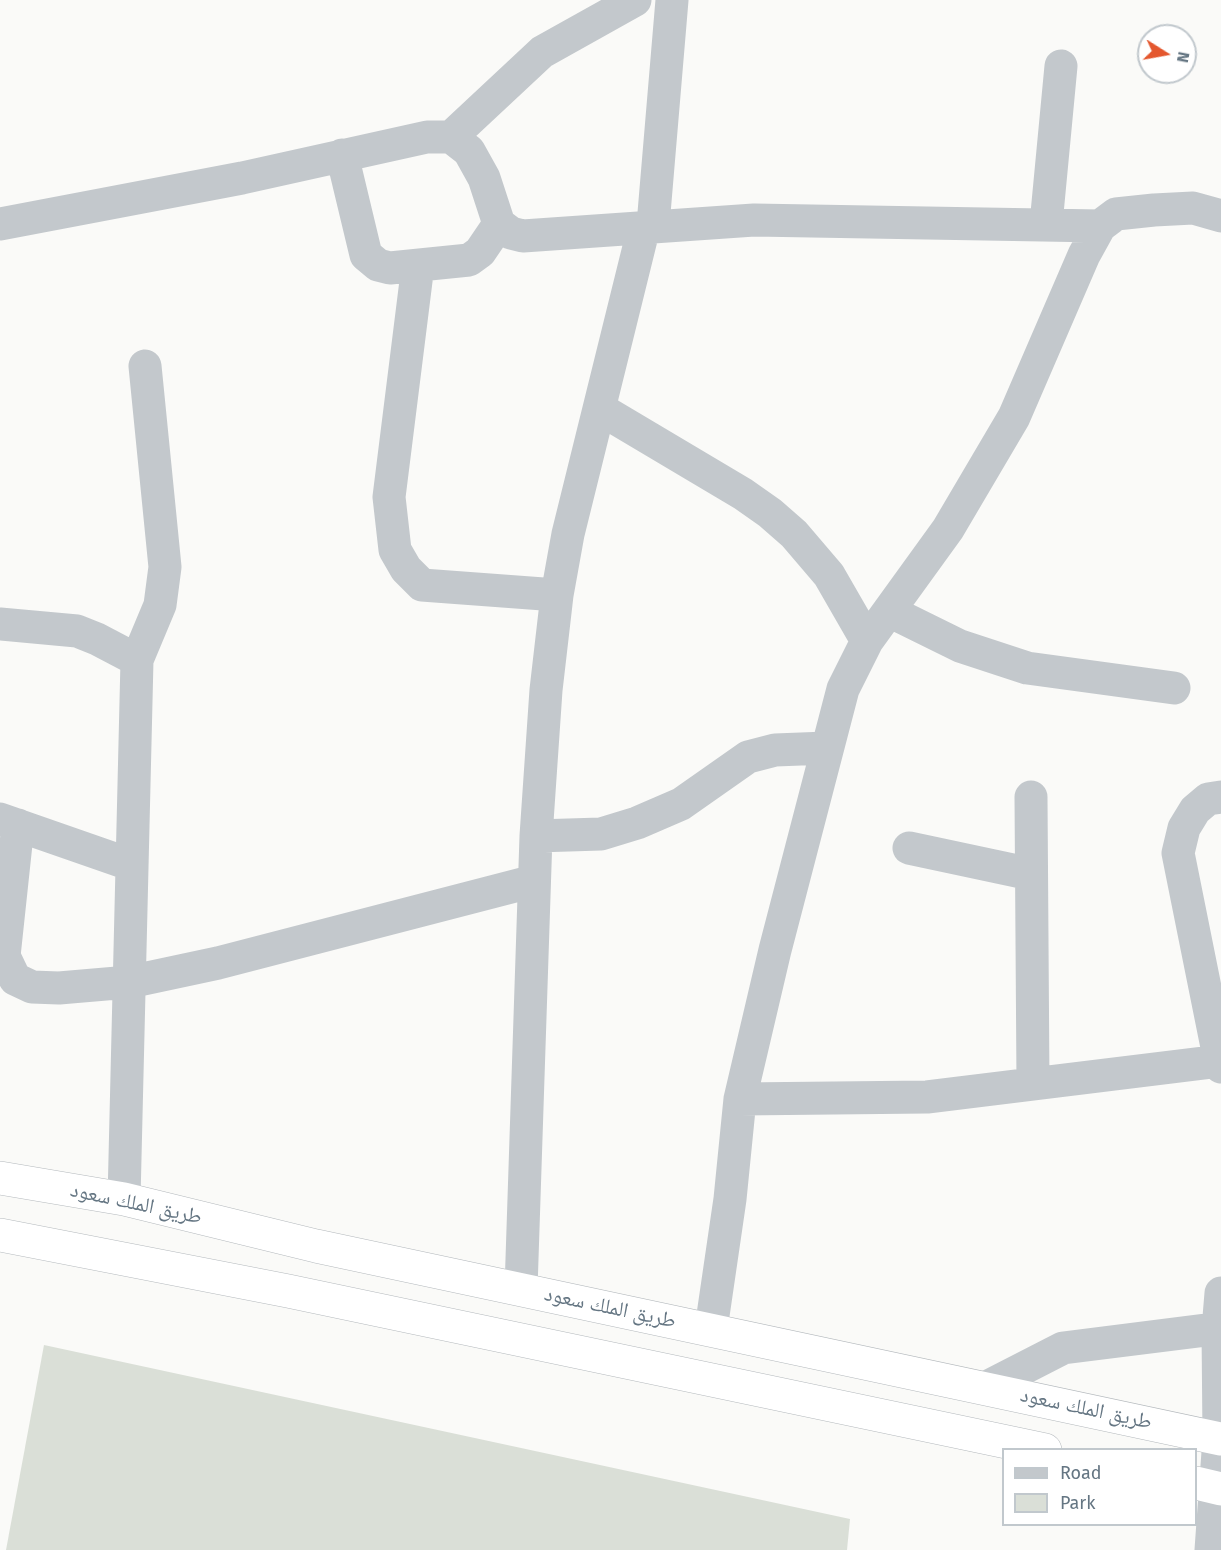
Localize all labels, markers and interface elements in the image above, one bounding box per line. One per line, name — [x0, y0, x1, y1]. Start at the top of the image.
north arrow — [1137, 24, 1197, 84]
text: N — [1173, 50, 1194, 64]
street label: طريق الملك سعود — [68, 1178, 204, 1230]
street label: طريق الملك سعود — [542, 1282, 678, 1334]
street label: طريق الملك سعود — [1018, 1383, 1154, 1435]
legend — [1002, 1448, 1197, 1526]
text: Road — [1060, 1462, 1102, 1484]
text: Park — [1060, 1492, 1095, 1514]

